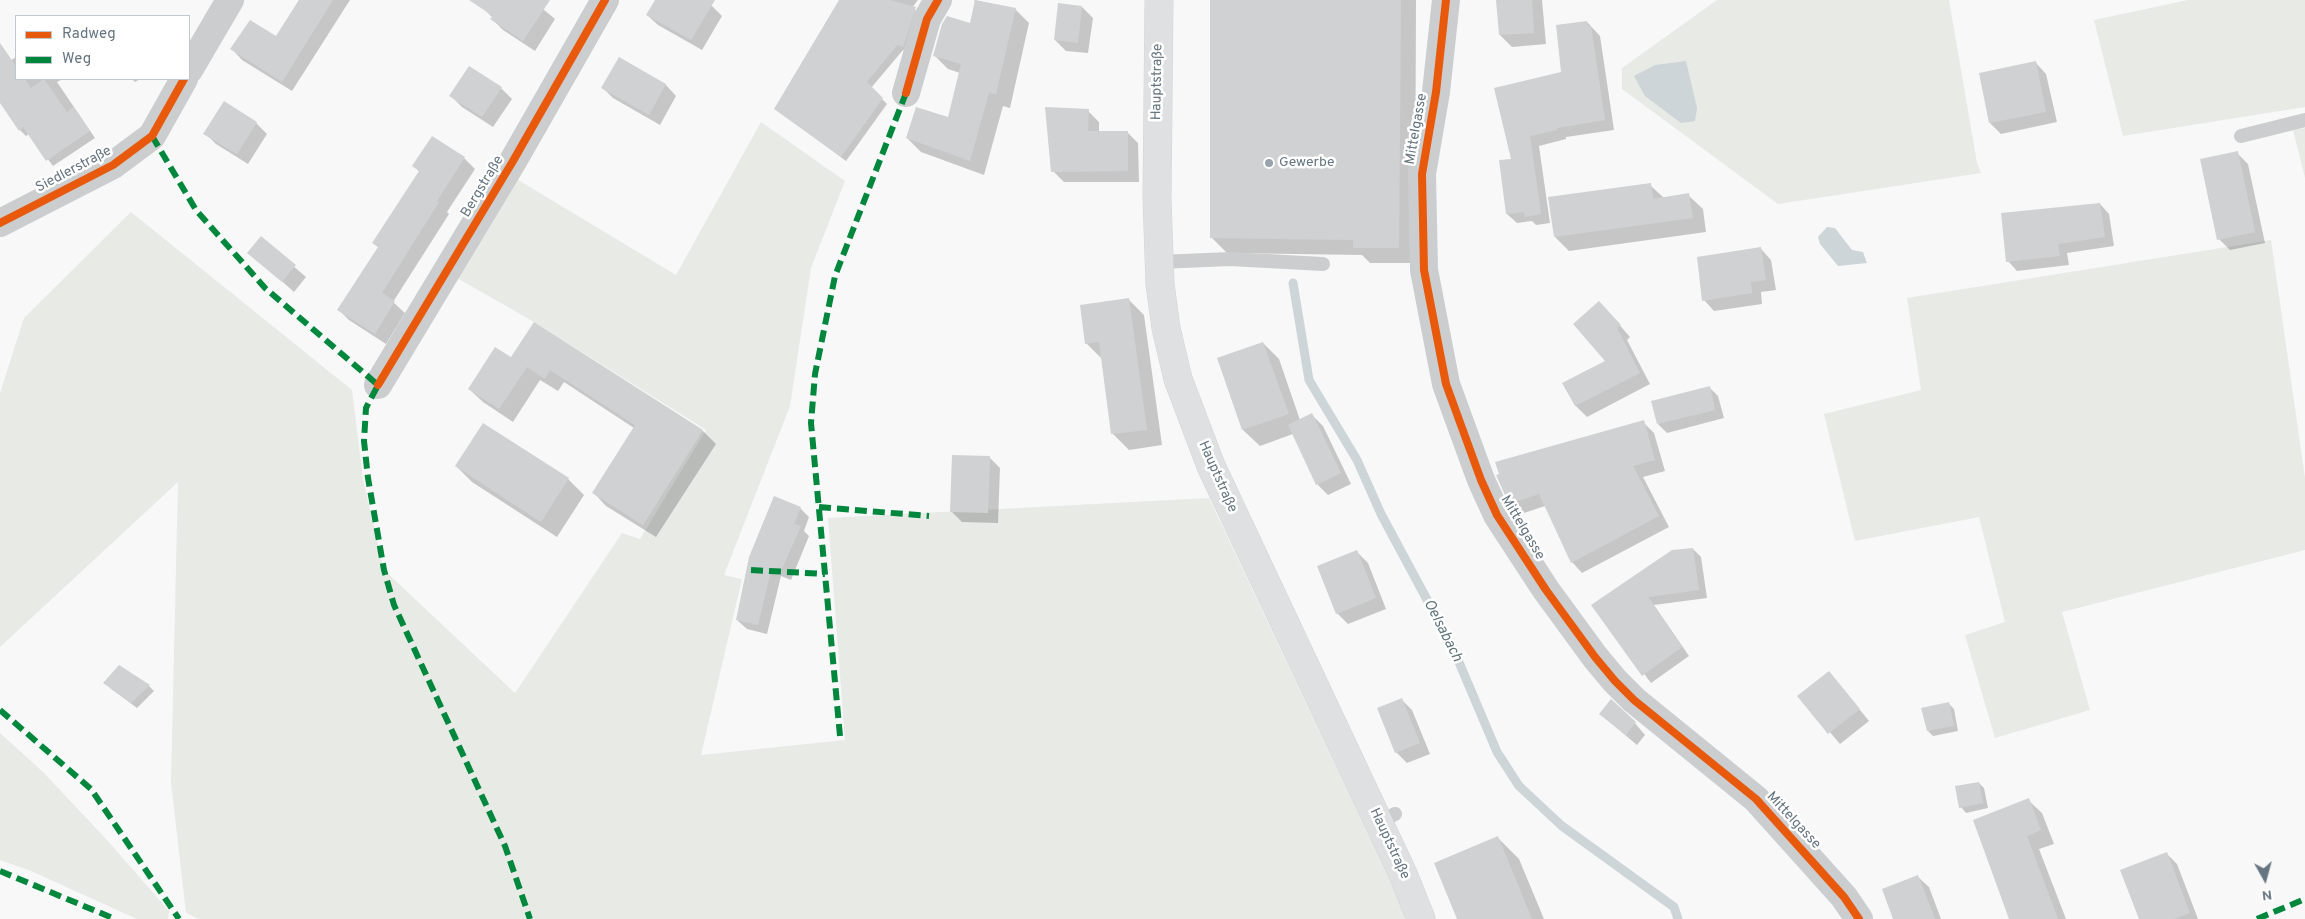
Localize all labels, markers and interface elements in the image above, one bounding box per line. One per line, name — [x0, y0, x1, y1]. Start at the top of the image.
legend — [15, 15, 190, 80]
text: Radweg — [62, 25, 116, 44]
street label: Hauptstraße — [1149, 44, 1167, 120]
text: Weg — [62, 50, 91, 69]
street label: Mittelgasse — [1402, 92, 1432, 166]
street label: Siedlerstraße — [33, 143, 115, 197]
street label: Bergstraße — [458, 153, 508, 221]
place label: Gewerbe — [1279, 155, 1335, 171]
marker: Gewerbe — [1263, 157, 1275, 169]
street label: Hauptstraße — [1194, 439, 1240, 515]
street label: Mittelgasse — [1496, 493, 1548, 563]
water label: Oelsabach — [1419, 597, 1465, 665]
street label: Mittelgasse — [1762, 789, 1824, 853]
street label: Hauptstraße — [1365, 806, 1413, 882]
north arrow — [2240, 854, 2290, 904]
text: N — [2261, 885, 2273, 903]

